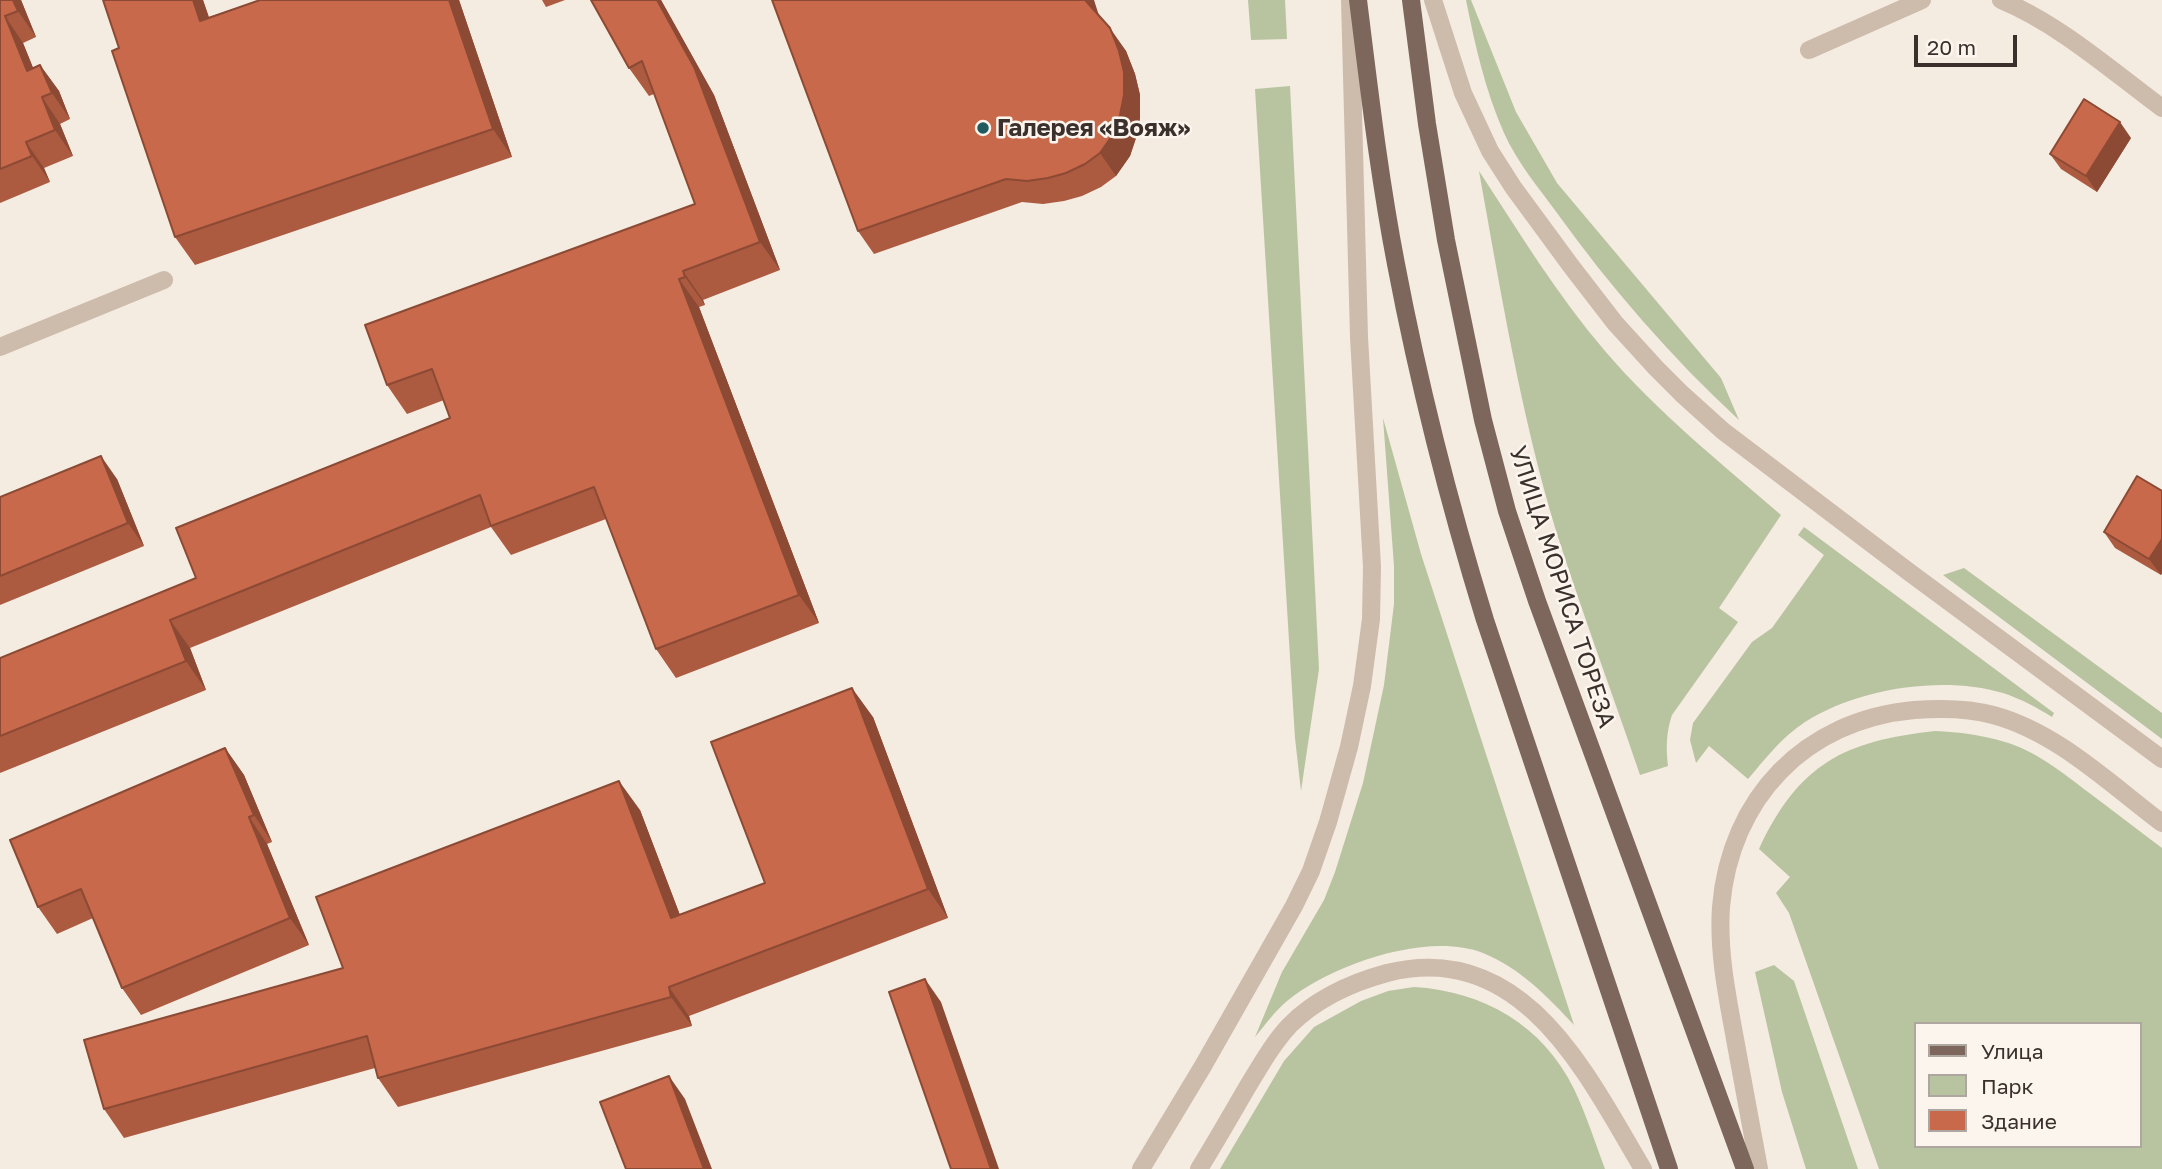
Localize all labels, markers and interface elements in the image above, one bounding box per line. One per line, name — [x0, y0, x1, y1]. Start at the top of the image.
scale bar — [1917, 21, 2020, 65]
text: 20 m — [1927, 34, 1976, 60]
place label: Галерея «Вояж» — [997, 114, 1190, 142]
marker: Галерея «Вояж» — [975, 120, 991, 136]
street label: УЛИЦА МОРИСА ТОРЕЗА — [1503, 442, 1621, 732]
legend — [1913, 1022, 2141, 1148]
text: Улица — [1981, 1038, 2044, 1064]
text: Парк — [1981, 1073, 2034, 1099]
text: Здание — [1981, 1108, 2057, 1134]

